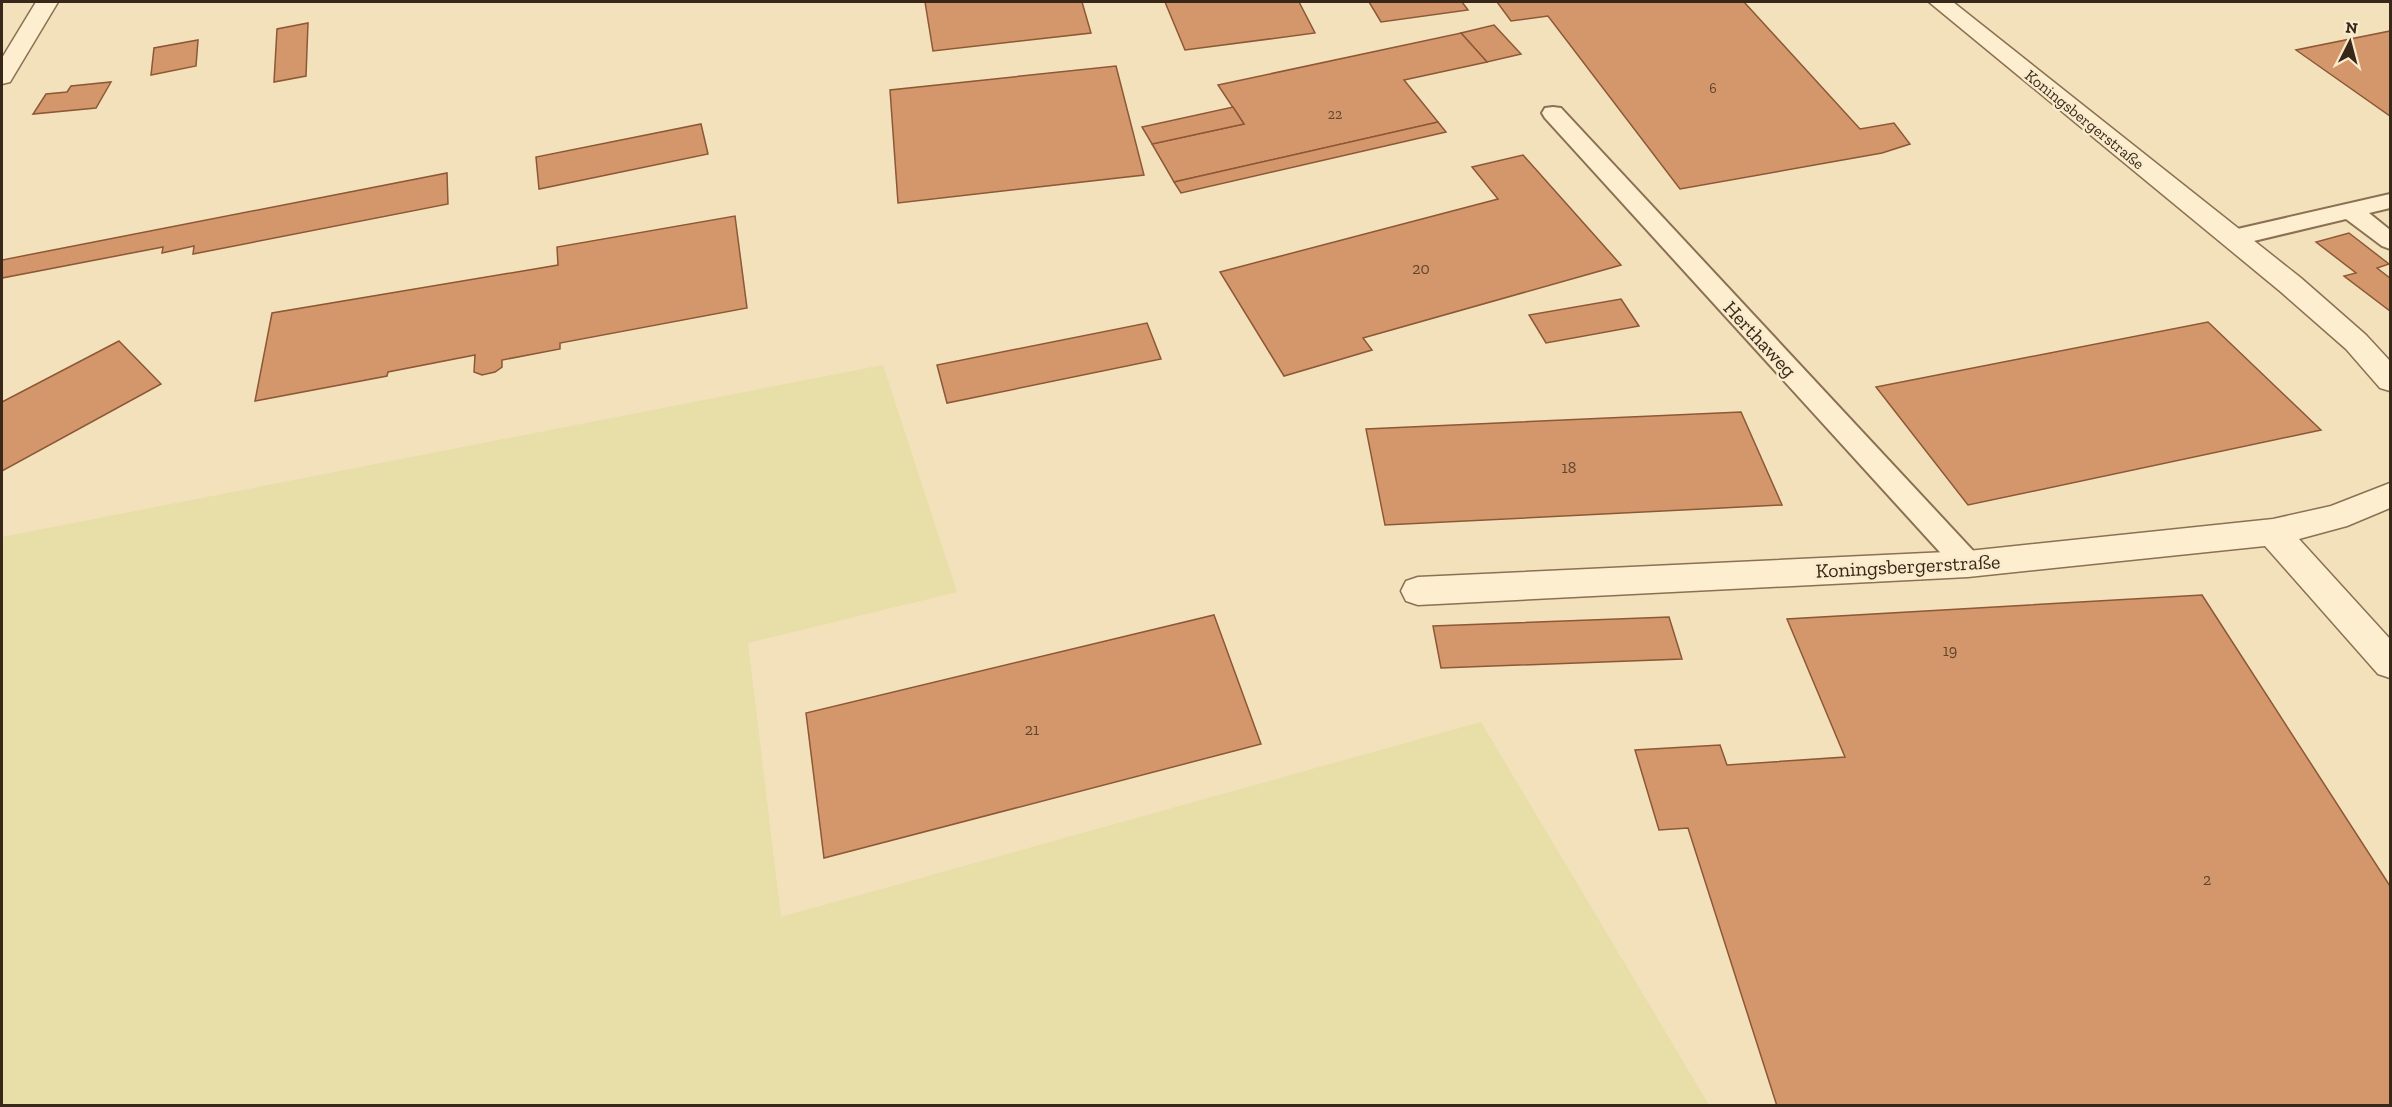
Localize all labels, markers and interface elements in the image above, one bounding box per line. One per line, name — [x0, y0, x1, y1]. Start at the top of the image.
north arrow — [2320, 12, 2380, 72]
text: N — [2344, 17, 2359, 38]
street label: Koningsbergerstraße — [2021, 65, 2148, 173]
house number: 6 — [1709, 80, 1717, 97]
house number: 22 — [1328, 106, 1342, 123]
house number: 20 — [1412, 259, 1430, 278]
street label: Herthaweg — [1719, 296, 1801, 382]
house number: 18 — [1562, 458, 1576, 477]
street label: Koningsbergerstraße — [1815, 549, 2001, 583]
house number: 19 — [1943, 641, 1957, 660]
house number: 21 — [1025, 720, 1039, 739]
house number: 2 — [2203, 870, 2211, 889]

